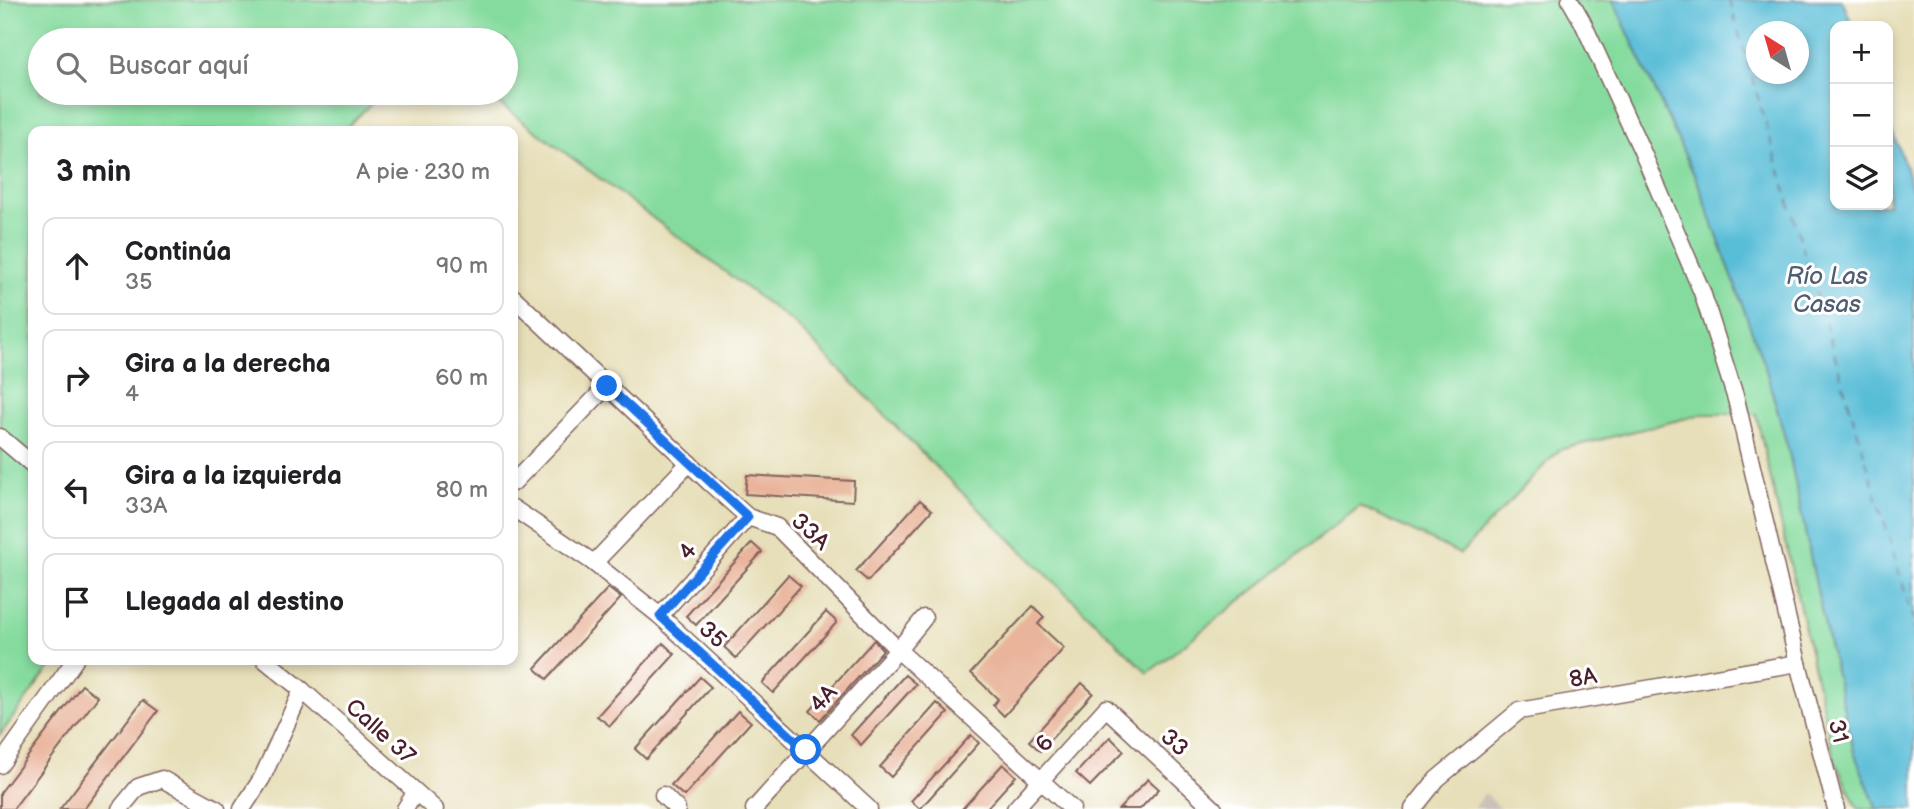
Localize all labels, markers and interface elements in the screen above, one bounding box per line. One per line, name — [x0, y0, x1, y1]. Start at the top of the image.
north arrow — [1746, 21, 1809, 84]
map controls — [1830, 21, 1893, 210]
button: + — [1830, 21, 1893, 84]
search box — [28, 28, 518, 105]
icon: search — [52, 48, 90, 86]
text: Buscar aquí — [108, 51, 249, 82]
button: − — [1830, 84, 1893, 147]
button: layers — [1830, 147, 1893, 210]
text: 3 min — [56, 154, 131, 190]
text: A pie · 230 m — [356, 158, 490, 186]
text: Continúa — [125, 237, 232, 268]
icon: ahead — [58, 247, 96, 285]
text: 90 m — [436, 252, 488, 280]
water label: Río Las Casas — [1786, 262, 1868, 319]
text: 35 — [125, 268, 152, 296]
text: Gira a la derecha — [125, 349, 331, 380]
icon: right — [58, 359, 96, 397]
text: 60 m — [435, 364, 488, 392]
route end — [591, 370, 622, 401]
text: 4 — [125, 380, 139, 408]
text: Gira a la izquierda — [125, 461, 342, 492]
icon: left — [58, 471, 96, 509]
text: 80 m — [436, 476, 488, 504]
text: 33A — [125, 492, 167, 520]
street label: 33A — [785, 507, 836, 557]
street label: 4 — [673, 537, 703, 566]
icon: arrive — [58, 583, 96, 621]
text: Llegada al destino — [125, 587, 344, 618]
street label: 35 — [693, 615, 732, 654]
street label: 8A — [1567, 662, 1600, 694]
street label: 4A — [804, 678, 844, 719]
street label: Calle 37 — [339, 693, 422, 771]
street label: 31 — [1822, 717, 1854, 746]
street label: 33 — [1154, 723, 1194, 763]
street label: 6 — [1030, 729, 1060, 758]
route start — [790, 734, 821, 765]

